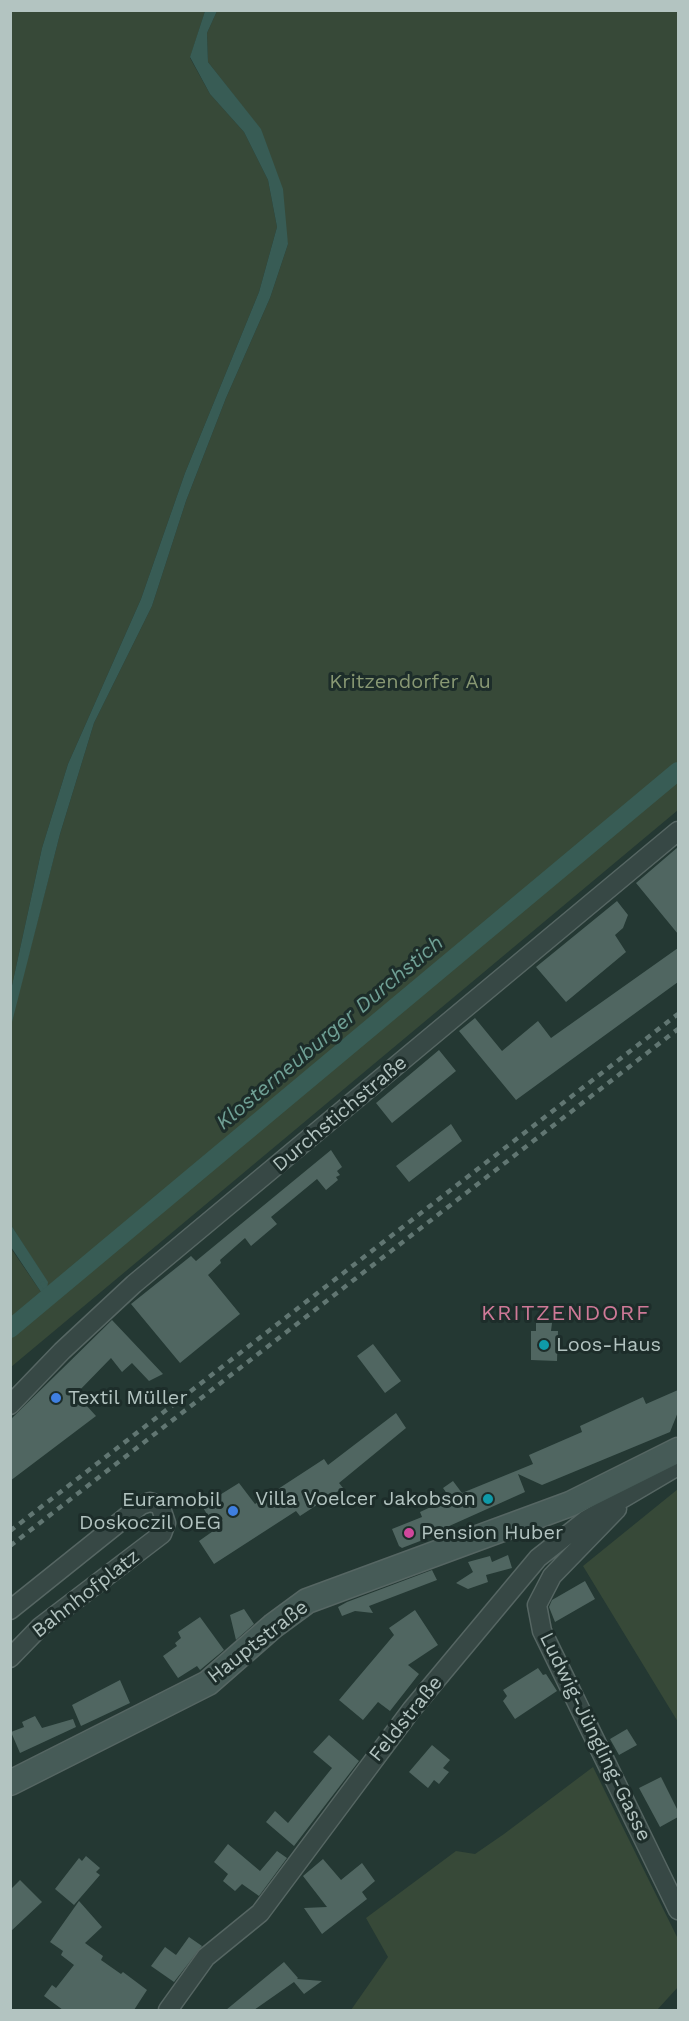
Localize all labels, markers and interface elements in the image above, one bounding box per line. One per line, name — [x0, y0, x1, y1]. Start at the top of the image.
park label: Kritzendorfer Au — [329, 670, 491, 694]
water label: Klosterneuburger Durchstich — [211, 931, 449, 1135]
street label: Durchstichstraße — [268, 1051, 412, 1177]
district label: KRITZENDORF — [481, 1301, 651, 1327]
place label: Loos-Haus — [556, 1333, 661, 1357]
marker: Loos-Haus — [537, 1338, 551, 1352]
place label: Textil Müller — [68, 1386, 188, 1410]
marker: Textil Müller — [49, 1391, 63, 1405]
place label: Villa Voelcer Jakobson — [255, 1487, 476, 1511]
place label: Euramobil Doskoczil OEG — [79, 1488, 221, 1535]
marker: Villa Voelcer Jakobson — [481, 1492, 495, 1506]
marker: Euramobil Doskoczil OEG — [226, 1504, 240, 1518]
place label: Pension Huber — [421, 1521, 563, 1545]
marker: Pension Huber — [402, 1526, 416, 1540]
street label: Bahnhofplatz — [27, 1545, 145, 1643]
street label: Hauptstraße — [203, 1595, 313, 1689]
street label: Ludwig-Jüngling-Gasse — [534, 1629, 656, 1845]
street label: Feldstraße — [364, 1671, 448, 1767]

